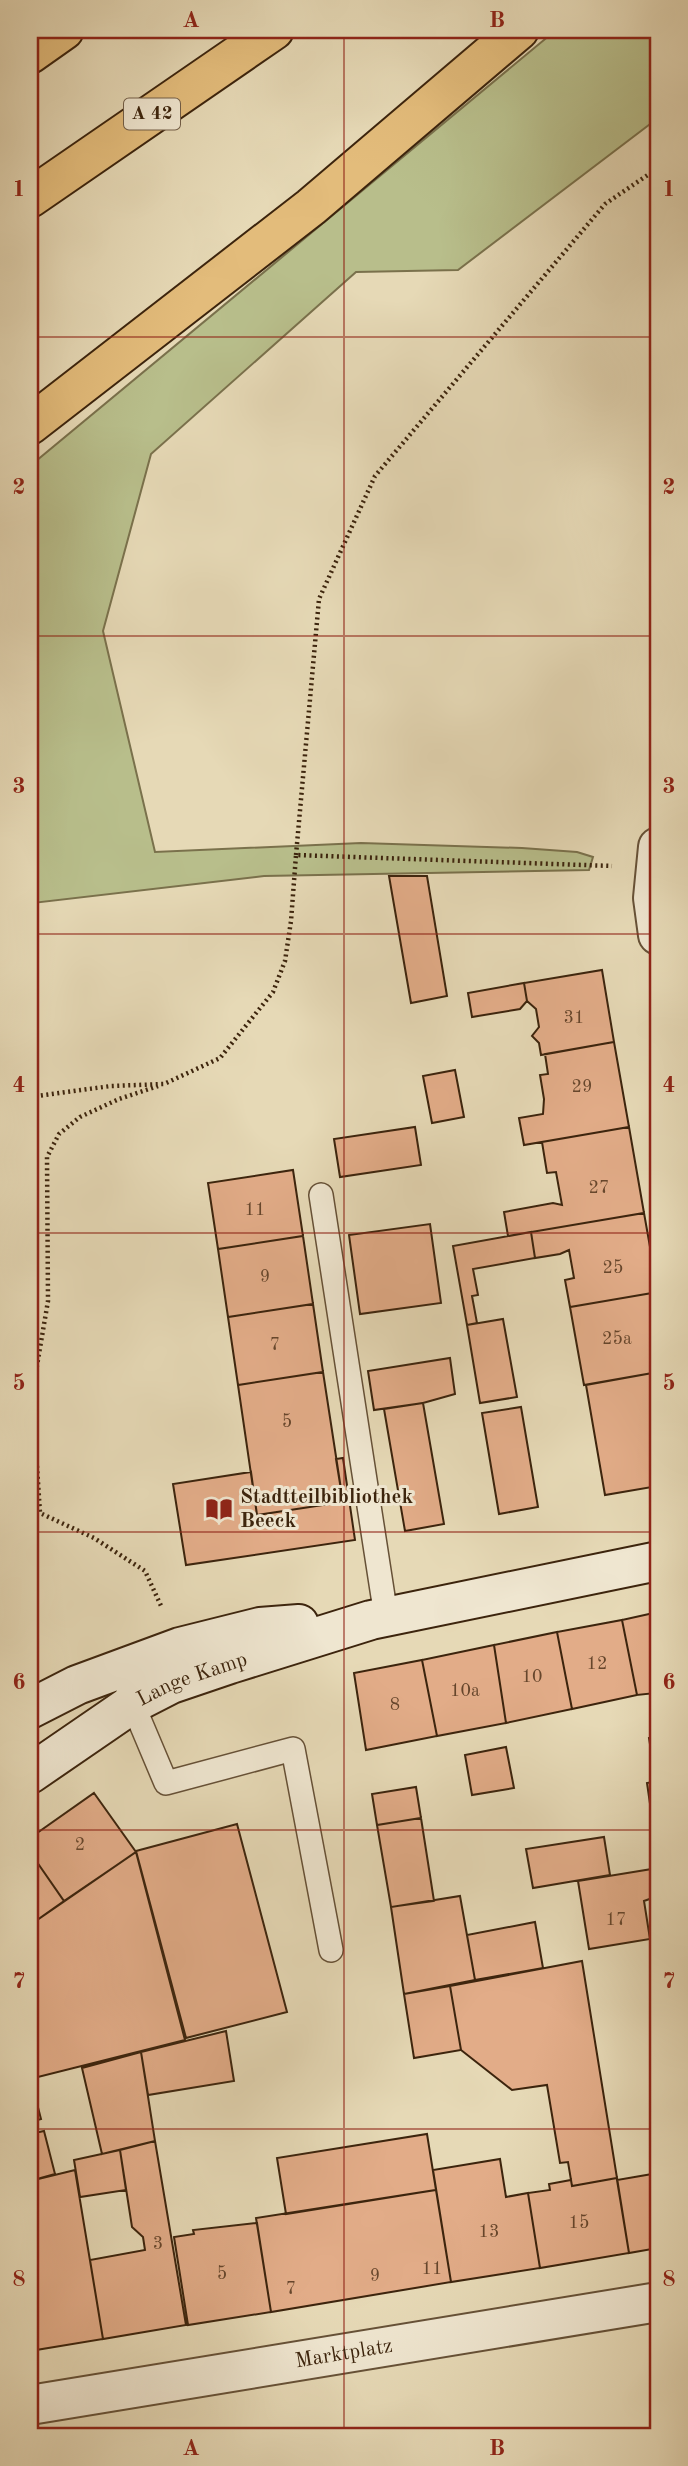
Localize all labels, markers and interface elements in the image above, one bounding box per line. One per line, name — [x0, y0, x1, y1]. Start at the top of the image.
text: A — [182, 9, 200, 32]
text: B — [489, 9, 505, 32]
road number: A 42 — [124, 98, 180, 130]
text: 1 — [12, 178, 26, 201]
text: 1 — [662, 178, 676, 201]
text: 2 — [12, 476, 26, 499]
text: 2 — [662, 476, 676, 499]
text: 3 — [12, 775, 26, 798]
text: 3 — [662, 775, 676, 798]
house number: 31 — [564, 1009, 584, 1027]
text: 4 — [12, 1074, 26, 1097]
text: 4 — [662, 1074, 676, 1097]
house number: 29 — [572, 1078, 592, 1096]
house number: 27 — [589, 1179, 609, 1197]
house number: 11 — [245, 1201, 265, 1219]
house number: 25 — [603, 1259, 623, 1277]
house number: 9 — [260, 1268, 270, 1286]
house number: 25a — [602, 1330, 632, 1348]
house number: 7 — [270, 1336, 280, 1354]
text: 5 — [12, 1372, 26, 1395]
text: 5 — [662, 1372, 676, 1395]
house number: 5 — [282, 1413, 292, 1431]
place label: Stadtteilbibliothek Beeck — [240, 1487, 413, 1532]
library icon: Stadtteilbibliothek Beeck — [204, 1494, 234, 1524]
street label: Lange Kamp — [133, 1649, 250, 1710]
house number: 12 — [587, 1655, 607, 1673]
house number: 10 — [522, 1668, 542, 1686]
text: 6 — [12, 1671, 26, 1694]
text: 6 — [662, 1671, 676, 1694]
house number: 10a — [450, 1682, 480, 1700]
house number: 8 — [390, 1696, 400, 1714]
house number: 2 — [75, 1836, 85, 1854]
house number: 17 — [606, 1911, 626, 1929]
text: 7 — [12, 1970, 26, 1993]
text: 7 — [662, 1970, 676, 1993]
house number: 15 — [569, 2214, 589, 2232]
house number: 13 — [479, 2223, 499, 2241]
house number: 3 — [153, 2235, 163, 2253]
house number: 11 — [422, 2260, 442, 2278]
house number: 5 — [217, 2265, 227, 2283]
house number: 9 — [370, 2267, 380, 2285]
text: 8 — [12, 2268, 26, 2291]
text: 8 — [662, 2268, 676, 2291]
house number: 7 — [286, 2280, 296, 2298]
street label: Marktplatz — [294, 2335, 394, 2372]
text: A — [182, 2437, 200, 2460]
text: B — [489, 2437, 505, 2460]

